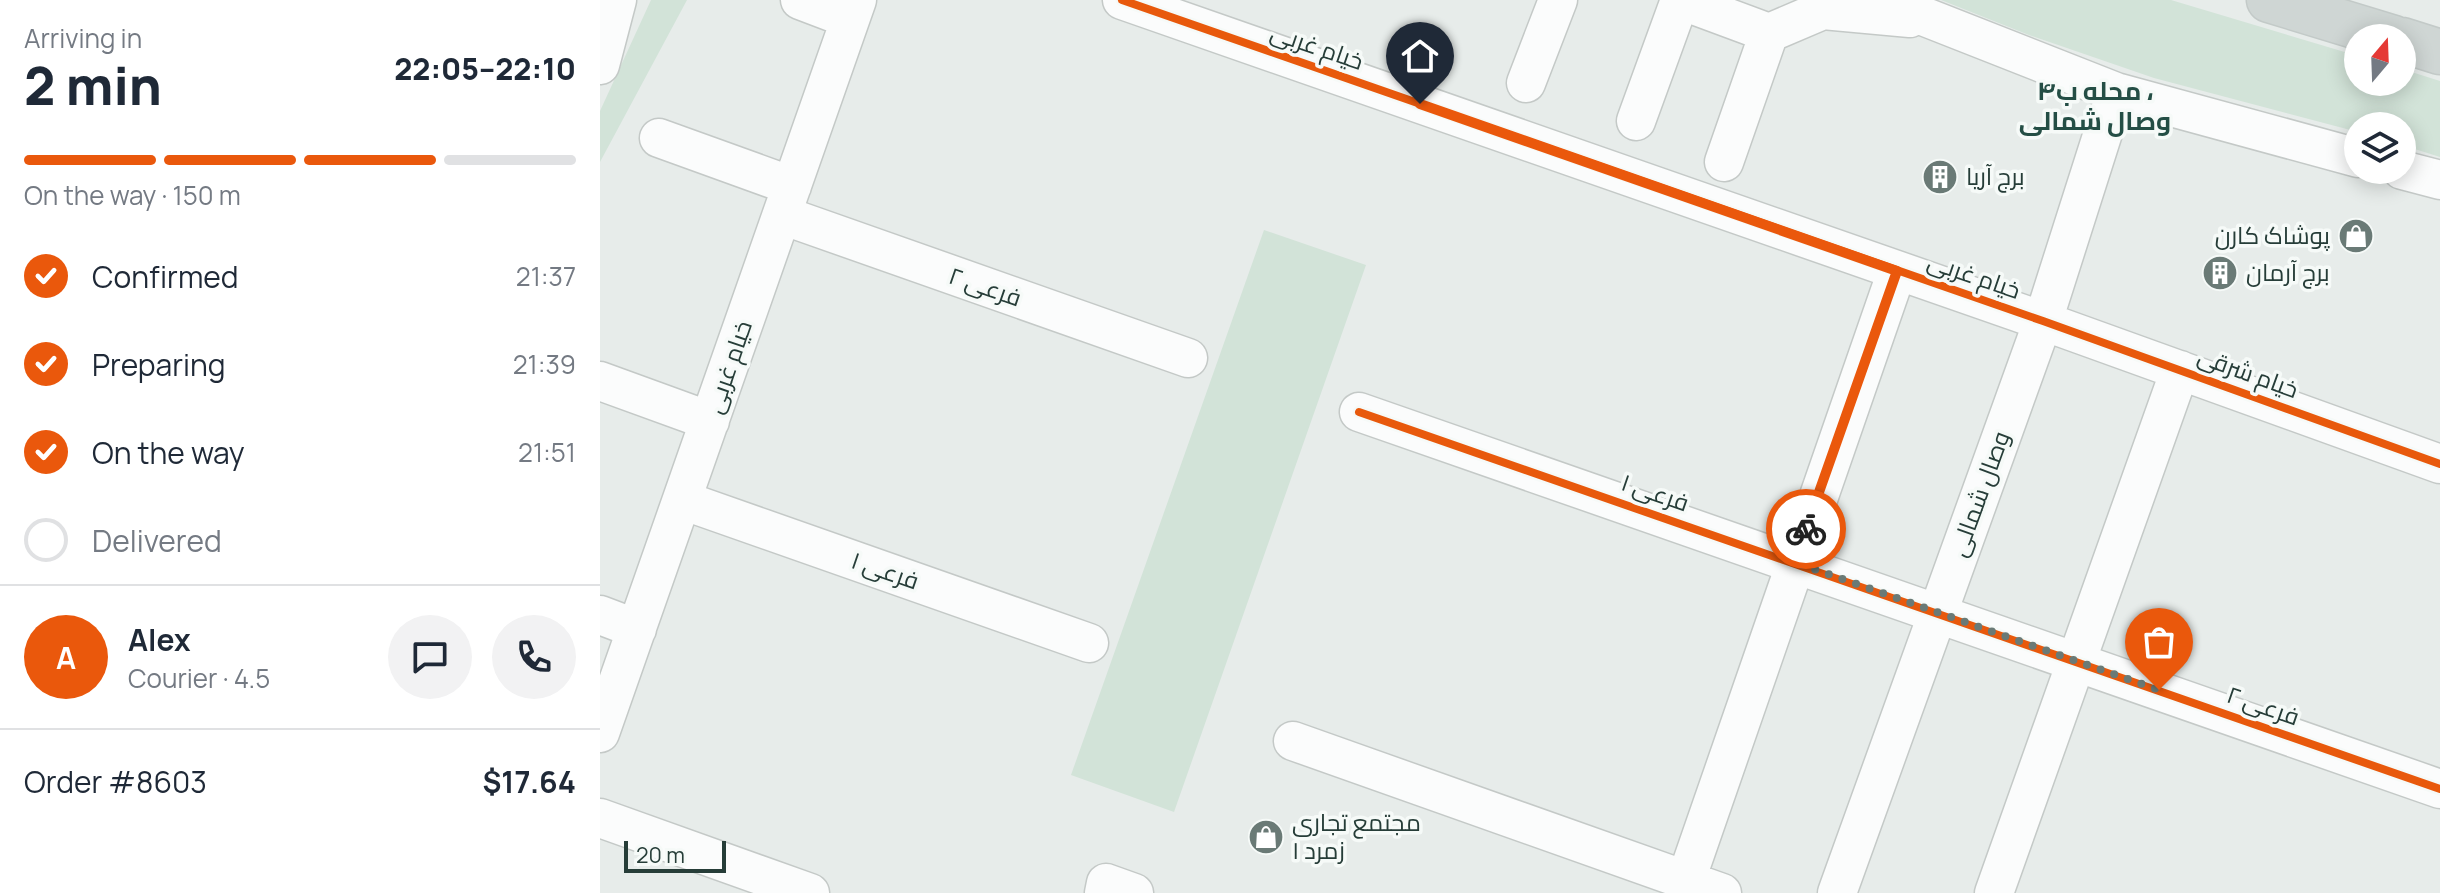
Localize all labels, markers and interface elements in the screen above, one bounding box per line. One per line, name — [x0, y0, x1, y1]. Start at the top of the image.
street label: خیام غربی — [1266, 14, 1368, 78]
text: Arriving in — [24, 20, 142, 56]
pin — [1386, 22, 1454, 104]
north arrow — [2344, 24, 2416, 96]
map controls — [2344, 24, 2416, 184]
icon: home — [1398, 34, 1442, 78]
text: 22:05–22:10 — [394, 48, 576, 89]
text: 2 min — [24, 50, 162, 121]
district label: محله ب۴ ، وصال شمالی — [2019, 72, 2171, 138]
button: layers — [2344, 112, 2416, 184]
building icon: برج آریا — [1921, 158, 1959, 196]
place label: برج آریا — [1966, 159, 2025, 193]
text: On the way · 150 m — [24, 177, 241, 213]
shop icon: پوشاک کارن — [2337, 217, 2375, 255]
place label: پوشاک کارن — [2215, 218, 2331, 252]
street label: خیام غربی — [1923, 243, 2025, 307]
icon: check — [24, 254, 68, 298]
building icon: برج آرمان — [2201, 254, 2239, 292]
place label: برج آرمان — [2246, 255, 2330, 289]
text: Confirmed — [92, 256, 239, 297]
text: 21:37 — [516, 258, 576, 294]
street label: فرعی ۲ — [945, 258, 1026, 313]
street label: خیام غربی — [696, 316, 760, 418]
street label: خیام شرقی — [2193, 338, 2303, 406]
icon: check — [24, 342, 68, 386]
text: Preparing — [92, 344, 226, 385]
text: 21:39 — [513, 346, 576, 382]
street label: وصال شمالی — [1941, 426, 2017, 561]
icon: check — [24, 430, 68, 474]
text: On the way — [92, 432, 245, 473]
text: 21:51 — [518, 434, 576, 470]
street label: فرعی ۱ — [1617, 465, 1694, 518]
courier — [1766, 489, 1846, 569]
icon: bike — [1784, 507, 1828, 551]
text: Delivered — [92, 520, 222, 561]
street label: فرعی ۱ — [847, 543, 924, 596]
pin — [2125, 608, 2193, 690]
button: chat — [388, 615, 472, 699]
button: phone — [492, 615, 576, 699]
text: Alex — [128, 619, 191, 660]
icon: bag — [2137, 620, 2181, 664]
text: A — [56, 637, 76, 678]
text: Courier · 4.5 — [128, 660, 270, 696]
street label: فرعی ۲ — [2223, 677, 2304, 732]
text: Order #8603 — [24, 761, 207, 802]
text: $17.64 — [483, 761, 576, 802]
place label: مجتمع تجاری زمرد ۱ — [1292, 805, 1421, 866]
shop icon: مجتمع تجاری زمرد ۱ — [1247, 818, 1285, 856]
scale bar — [624, 837, 726, 873]
text: 20 m — [636, 840, 685, 870]

